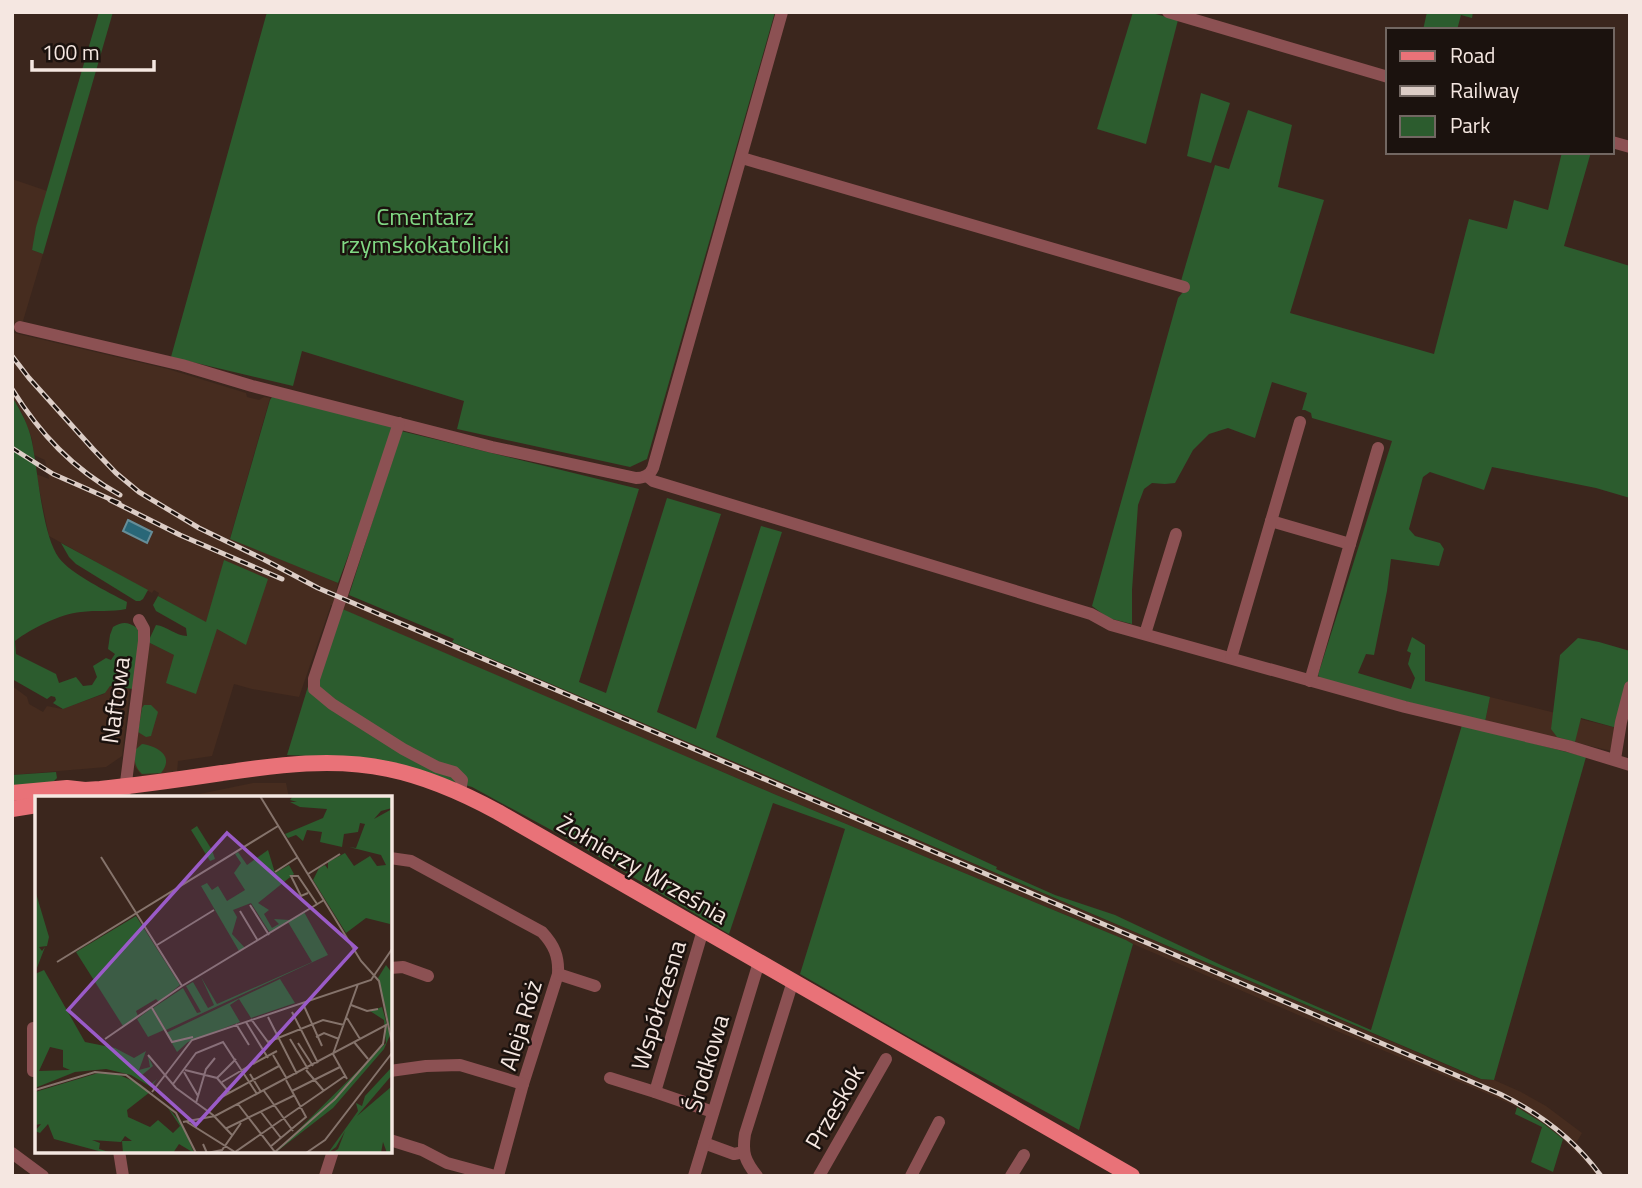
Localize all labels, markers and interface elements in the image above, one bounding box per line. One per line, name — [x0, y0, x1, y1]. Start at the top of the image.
scale bar — [32, 28, 154, 72]
legend — [1386, 28, 1614, 154]
text: 100 m — [42, 36, 99, 68]
text: Road — [1450, 39, 1495, 71]
text: Railway — [1450, 74, 1519, 106]
text: Park — [1450, 109, 1490, 141]
park label: Cmentarz rzymskokatolicki — [341, 198, 509, 262]
street label: Naftowa — [91, 654, 139, 746]
inset map — [35, 796, 392, 1153]
street label: Żołnierzy Września — [551, 805, 735, 933]
street label: Współczesna — [621, 936, 695, 1074]
street label: Aleja Róż — [489, 975, 551, 1075]
street label: Środkowa — [674, 1010, 738, 1116]
street label: Przeskok — [795, 1058, 873, 1156]

